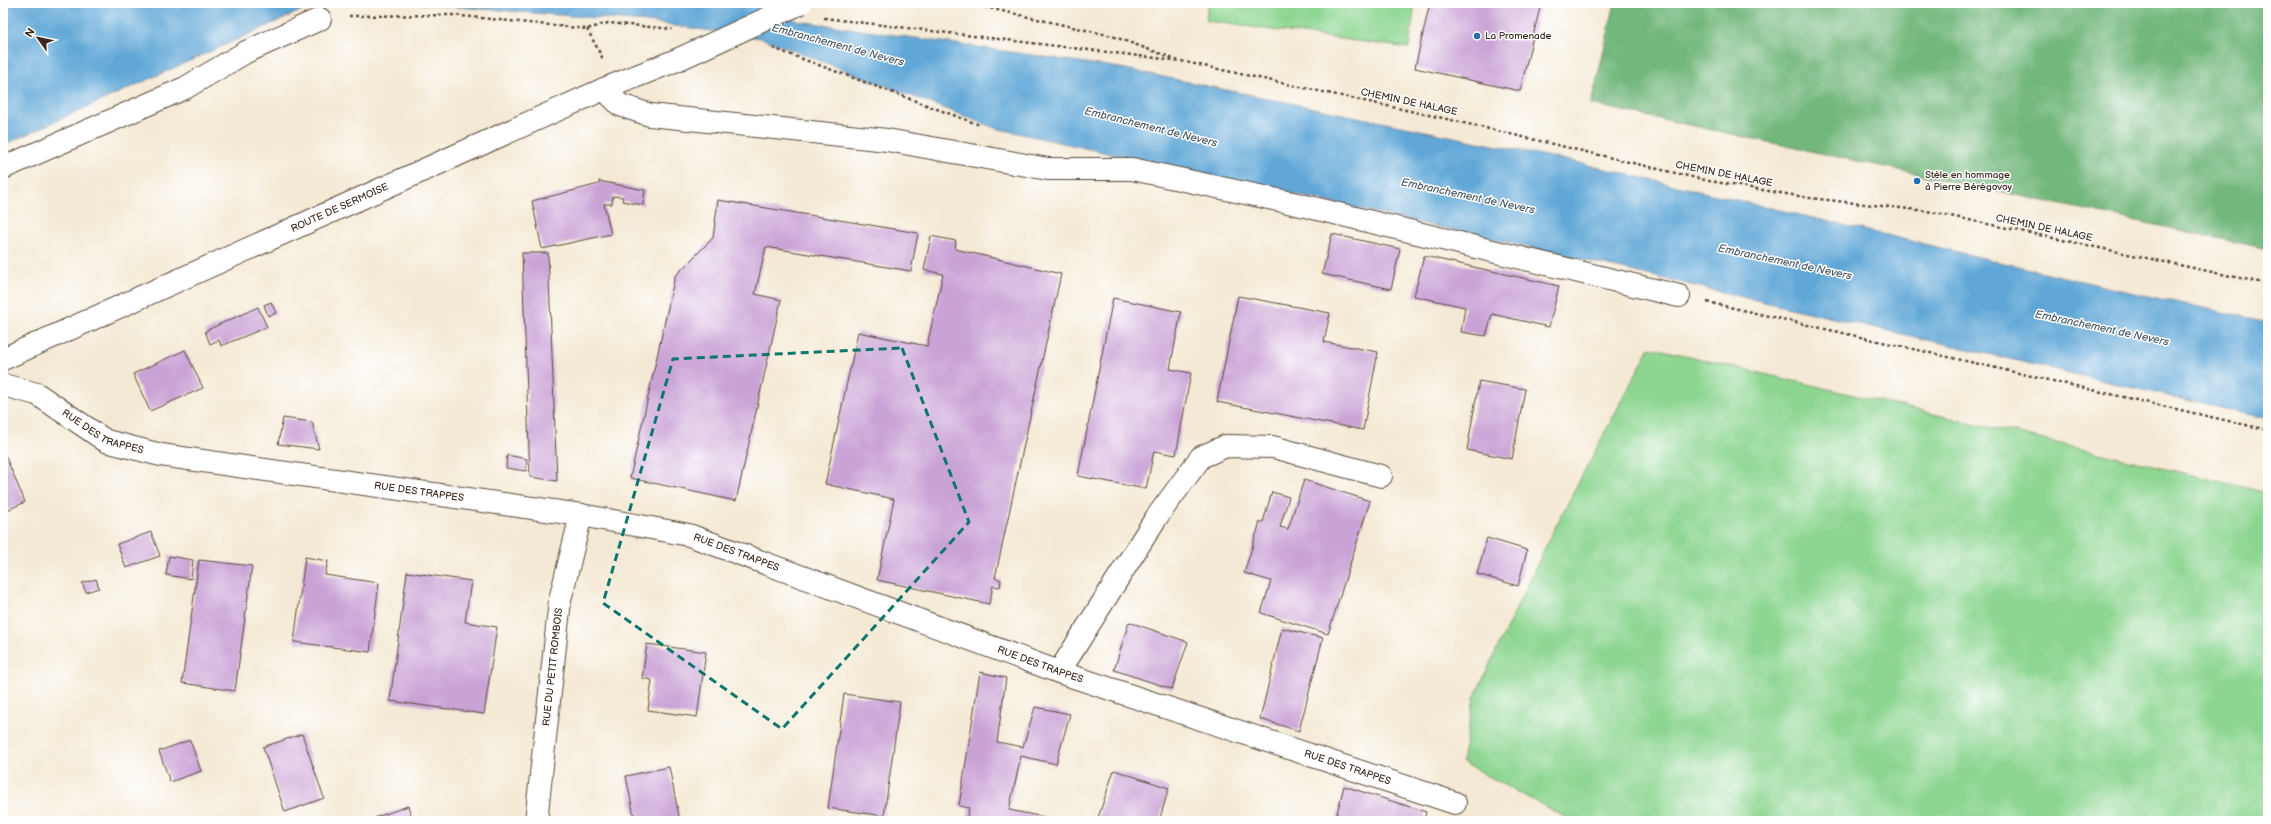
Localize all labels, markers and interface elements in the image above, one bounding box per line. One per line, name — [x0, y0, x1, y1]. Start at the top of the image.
north arrow — [18, 18, 58, 58]
water label: Embranchement de Nevers — [770, 21, 906, 69]
text: N — [22, 26, 38, 40]
place label: La Promenade — [1485, 30, 1551, 42]
marker: La Promenade — [1472, 31, 1482, 41]
street label: CHEMIN DE HALAGE — [1360, 86, 1459, 118]
water label: Embranchement de Nevers — [1083, 104, 1219, 150]
street label: CHEMIN DE HALAGE — [1674, 159, 1774, 189]
place label: Stèle en hommage à Pierre Bérégovoy — [1925, 169, 2013, 193]
water label: Embranchement de Nevers — [1400, 175, 1537, 217]
marker: Stèle en hommage à Pierre Bérégovoy — [1912, 176, 1922, 186]
street label: ROUTE DE SERMOISE — [289, 181, 391, 235]
street label: CHEMIN DE HALAGE — [1995, 212, 2094, 244]
water label: Embranchement de Nevers — [1717, 241, 1854, 283]
water label: Embranchement de Nevers — [2034, 307, 2171, 349]
street label: RUE DES TRAPPES — [60, 407, 145, 456]
street label: RUE DES TRAPPES — [373, 480, 465, 504]
street label: RUE DES TRAPPES — [692, 531, 781, 574]
street label: RUE DU PETIT ROMBOIS — [540, 607, 565, 727]
street label: RUE DES TRAPPES — [996, 644, 1085, 686]
street label: RUE DES TRAPPES — [1303, 748, 1392, 787]

